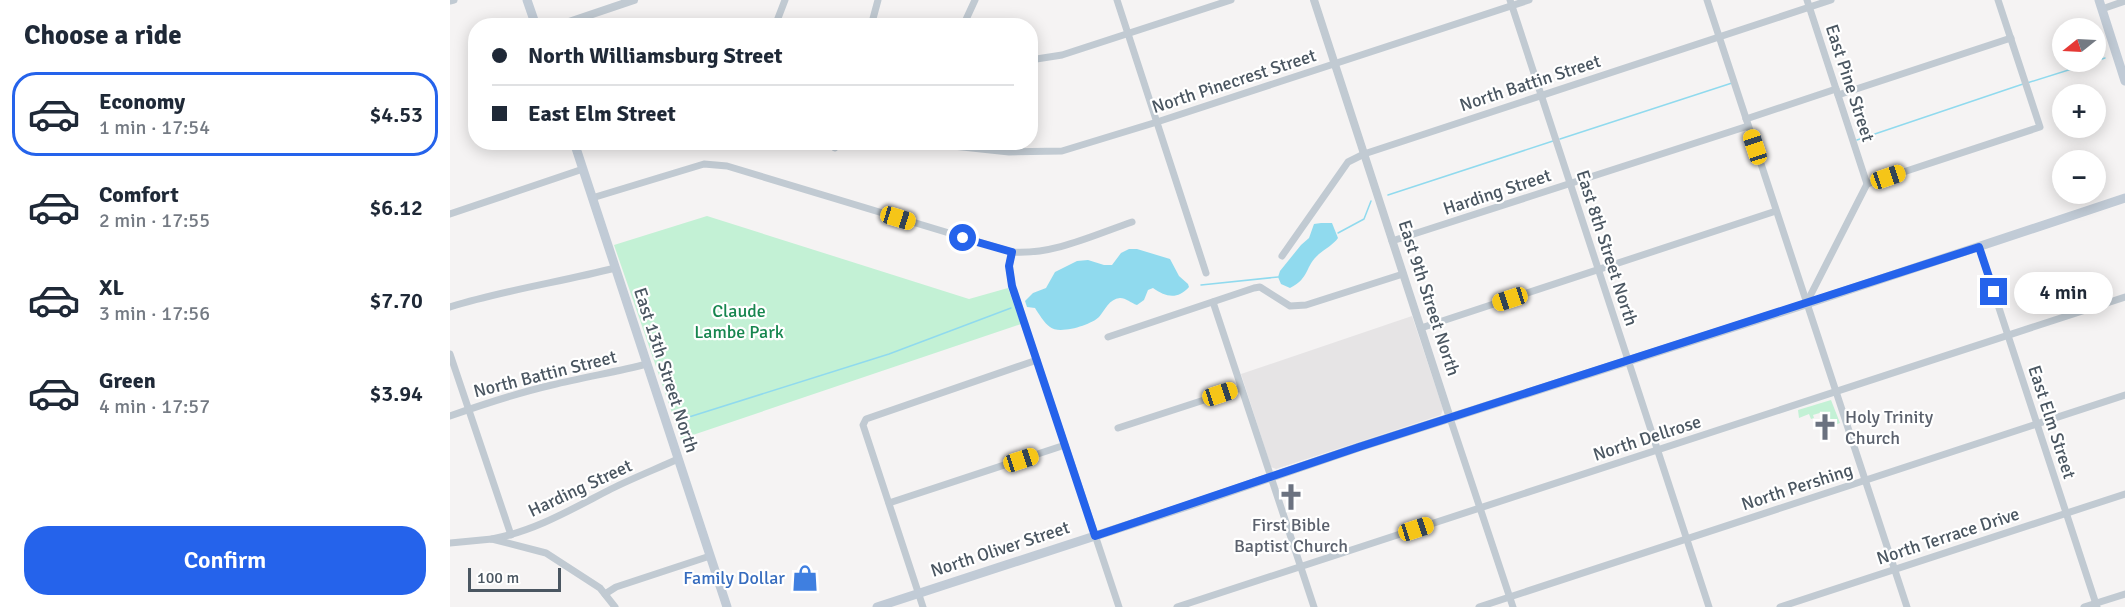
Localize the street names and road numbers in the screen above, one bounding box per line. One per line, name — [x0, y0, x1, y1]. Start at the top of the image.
street label: East Pine Street — [1821, 22, 1879, 144]
street label: North Pinecrest Street — [1149, 44, 1319, 118]
street label: North Battin Street — [1457, 50, 1603, 116]
street label: Harding Street — [1440, 164, 1554, 220]
street label: East 8th Street North — [1571, 167, 1643, 329]
street label: East 9th Street North — [1393, 217, 1465, 379]
street label: East 13th Street North — [629, 285, 703, 455]
street label: North Battin Street — [471, 346, 619, 402]
street label: East Elm Street — [2023, 362, 2081, 482]
street label: North Dellrose — [1590, 410, 1704, 466]
street label: Harding Street — [524, 454, 636, 522]
street label: North Pershing — [1738, 459, 1856, 515]
street label: North Terrace Drive — [1874, 503, 2022, 569]
street label: North Oliver Street — [928, 516, 1072, 582]

